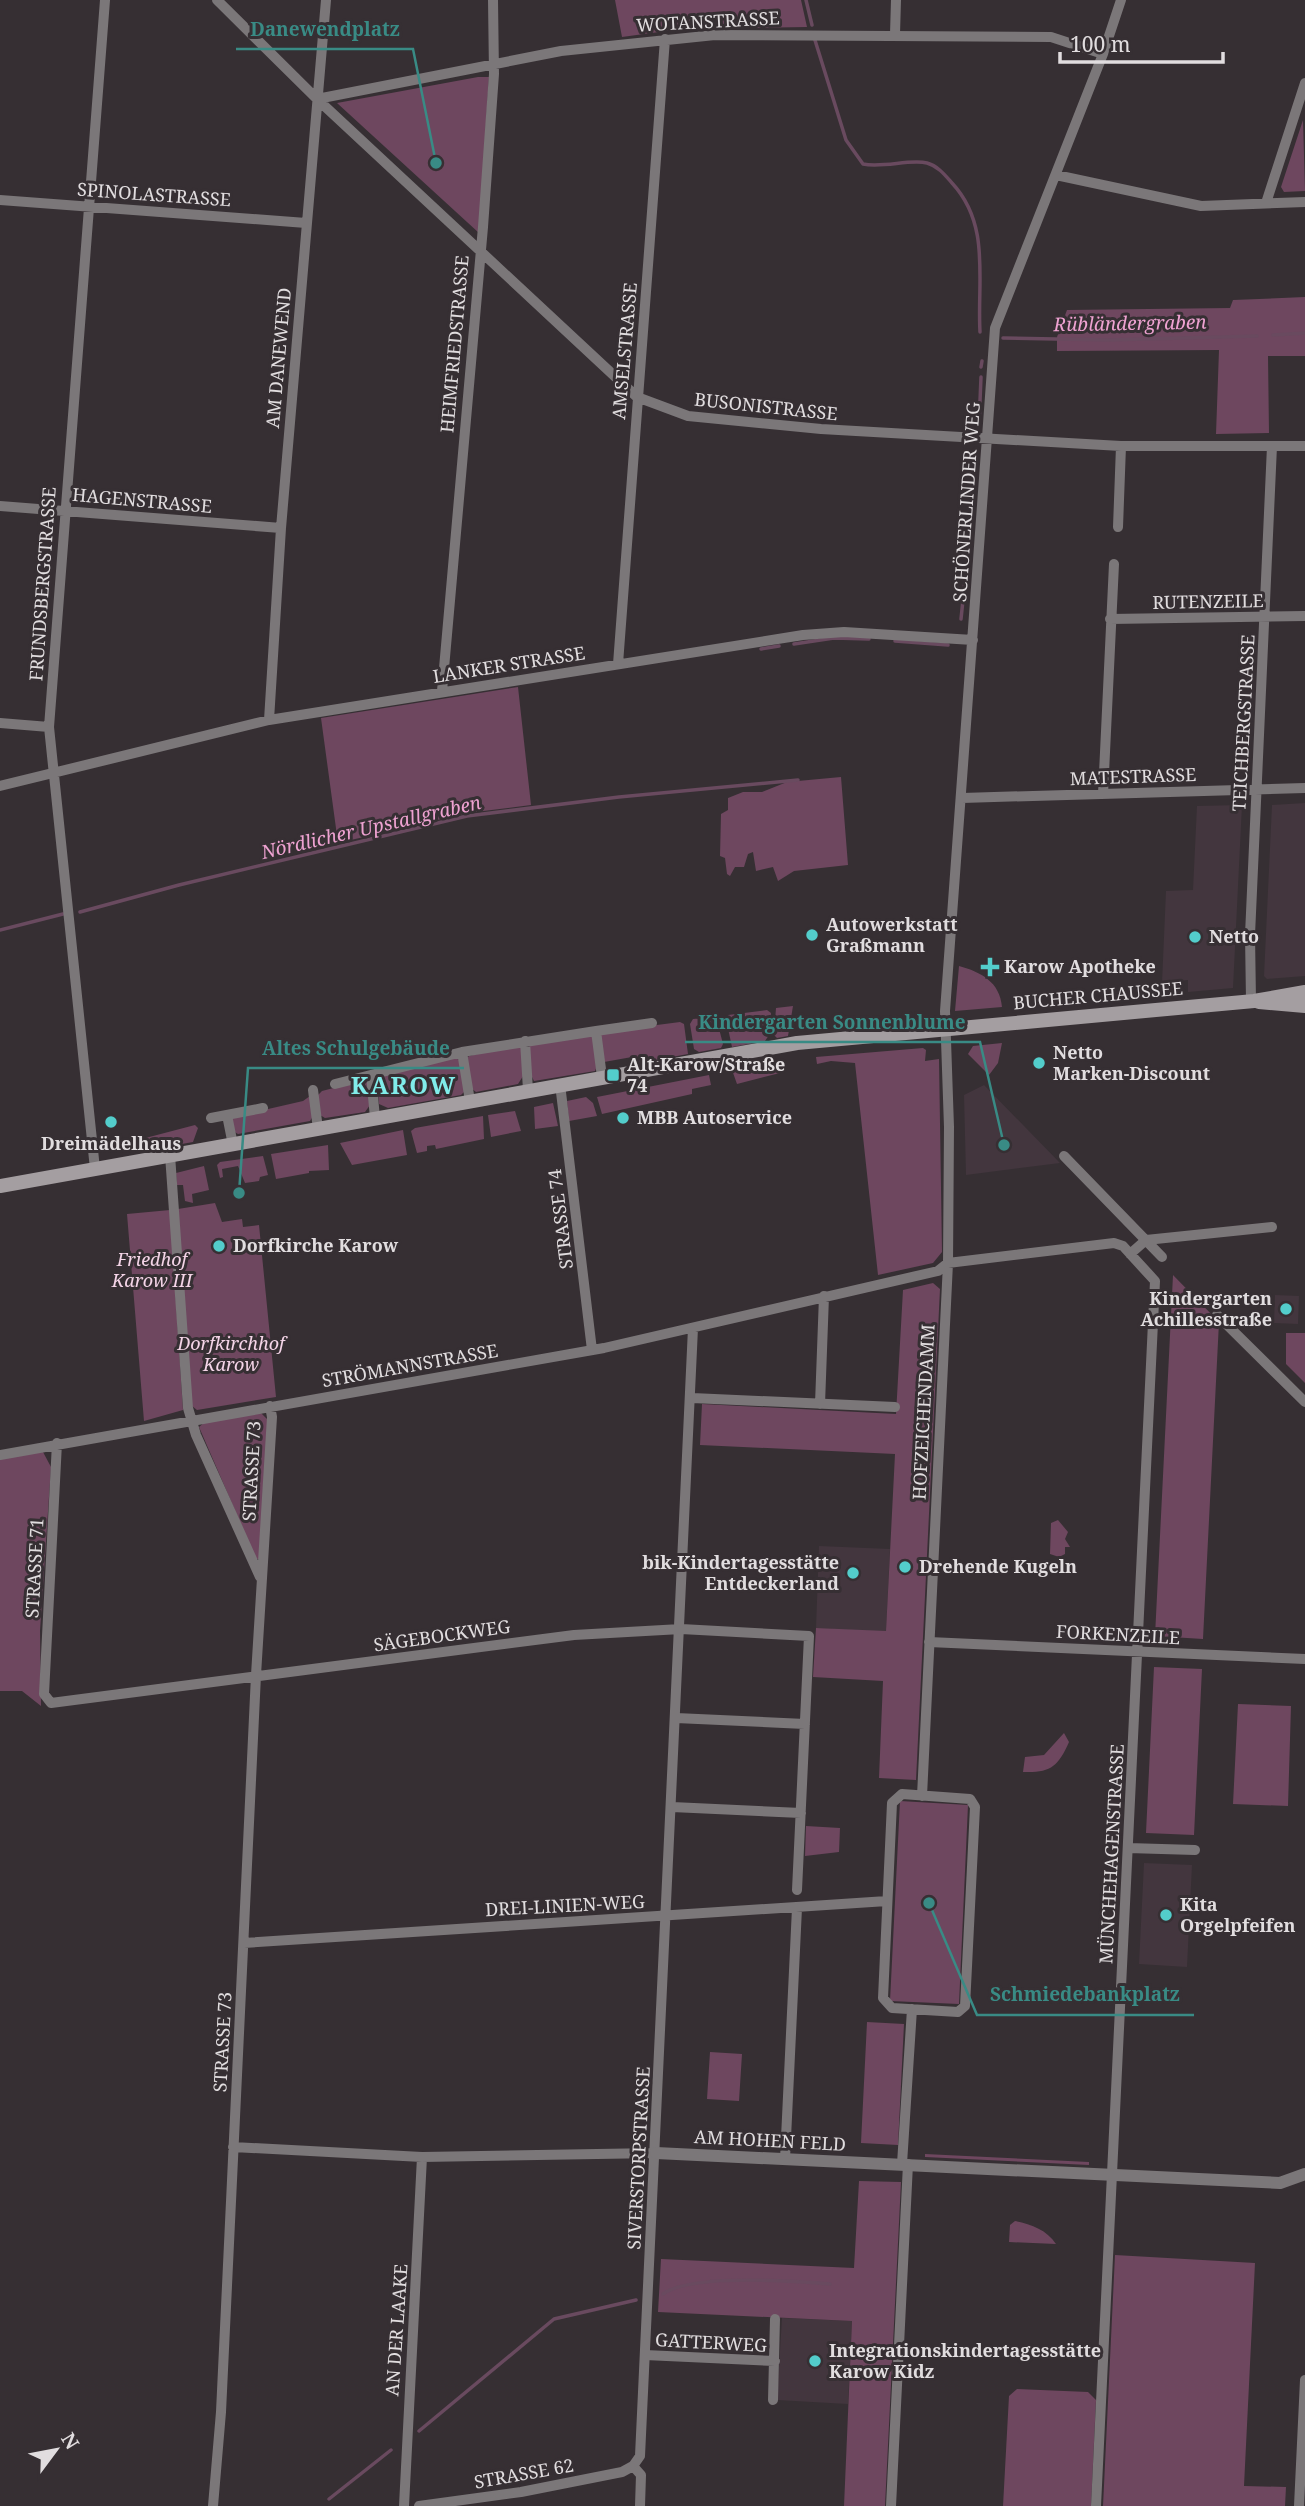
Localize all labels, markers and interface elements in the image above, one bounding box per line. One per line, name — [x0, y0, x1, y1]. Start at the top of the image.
street label: WOTANSTRASSE — [636, 5, 780, 37]
callout: Danewendplatz — [236, 9, 413, 49]
text: Danewendplatz — [250, 16, 400, 42]
scale bar — [1060, 21, 1223, 65]
text: 100 m — [1070, 30, 1131, 58]
street label: SPINOLASTRASSE — [76, 177, 232, 211]
street label: HEIMFRIEDSTRASSE — [434, 254, 474, 434]
street label: AMSELSTRASSE — [606, 281, 642, 420]
street label: AM DANEWEND — [260, 287, 296, 429]
water label: Rübländergraben — [1052, 309, 1207, 337]
street label: BUSONISTRASSE — [693, 387, 839, 425]
street label: SCHÖNERLINDER WEG — [947, 401, 985, 603]
street label: HAGENSTRASSE — [71, 482, 213, 518]
street label: FRUNDSBERGSTRASSE — [23, 486, 61, 682]
street label: RUTENZEILE — [1152, 588, 1264, 614]
street label: TEICHBERGSTRASSE — [1226, 634, 1260, 812]
street label: LANKER STRASSE — [431, 640, 587, 688]
street label: MATESTRASSE — [1069, 762, 1197, 790]
water label: Nördlicher Upstallgraben — [257, 789, 484, 865]
place label: Autowerkstatt Graßmann — [826, 912, 957, 957]
place label: Netto — [1209, 924, 1259, 948]
marker: Autowerkstatt Graßmann — [804, 927, 820, 943]
marker: Netto — [1187, 929, 1203, 945]
place label: Karow Apotheke — [1004, 954, 1156, 978]
marker: Karow Apotheke — [982, 959, 998, 975]
street label: BUCHER CHAUSSEE — [1012, 976, 1184, 1014]
callout: Kindergarten Sonnenblume — [685, 1002, 980, 1042]
text: Kindergarten Sonnenblume — [698, 1009, 966, 1035]
callout: Altes Schulgebäude — [248, 1028, 464, 1068]
text: Altes Schulgebäude — [262, 1035, 450, 1061]
place label: Netto Marken-Discount — [1053, 1040, 1210, 1085]
place label: Alt-Karow/Straße 74 — [627, 1052, 785, 1097]
marker: Netto Marken-Discount — [1031, 1055, 1047, 1071]
marker: Alt-Karow/Straße 74 — [605, 1067, 621, 1083]
district label: KAROW — [351, 1068, 457, 1101]
place label: MBB Autoservice — [637, 1105, 792, 1129]
marker: MBB Autoservice — [615, 1110, 631, 1126]
marker: Dreimädelhaus — [103, 1114, 119, 1130]
place label: Dreimädelhaus — [41, 1131, 181, 1155]
street label: STRASSE 74 — [542, 1168, 578, 1270]
place label: Dorfkirche Karow — [233, 1233, 399, 1257]
marker: Dorfkirche Karow — [211, 1238, 227, 1254]
park label: Friedhof Karow III — [111, 1247, 194, 1292]
place label: Kindergarten Achillesstraße — [1141, 1286, 1272, 1331]
marker: Kindergarten Achillesstraße — [1278, 1301, 1294, 1317]
street label: HOFZEICHENDAMM — [906, 1323, 940, 1501]
park label: Dorfkirchhof Karow — [176, 1331, 288, 1376]
street label: STRÖMANNSTRASSE — [320, 1338, 500, 1392]
street label: STRASSE 73 — [236, 1420, 266, 1522]
street label: STRASSE 71 — [19, 1517, 49, 1619]
place label: bik-Kindertagesstätte Entdeckerland — [642, 1550, 839, 1595]
place label: Drehende Kugeln — [919, 1554, 1077, 1578]
marker: Drehende Kugeln — [897, 1559, 913, 1575]
marker: bik-Kindertagesstätte Entdeckerland — [845, 1565, 861, 1581]
street label: SÄGEBOCKWEG — [372, 1614, 512, 1656]
street label: FORKENZEILE — [1055, 1619, 1181, 1649]
street label: MÜNCHEHAGENSTRASSE — [1093, 1743, 1129, 1965]
street label: DREI-LINIEN-WEG — [484, 1889, 646, 1921]
place label: Kita Orgelpfeifen — [1180, 1892, 1296, 1937]
marker: Kita Orgelpfeifen — [1158, 1907, 1174, 1923]
callout: Schmiedebankplatz — [977, 1975, 1194, 2015]
text: Schmiedebankplatz — [990, 1981, 1180, 2007]
street label: STRASSE 73 — [207, 1991, 237, 2093]
street label: SIVERSTORPSTRASSE — [621, 2066, 655, 2250]
street label: AM HOHEN FELD — [694, 2124, 847, 2156]
street label: AN DER LAAKE — [379, 2263, 413, 2397]
street label: GATTERWEG — [655, 2327, 768, 2357]
place label: Integrationskindertagesstätte Karow Kidz — [829, 2338, 1101, 2383]
marker: Integrationskindertagesstätte Karow Kidz — [807, 2353, 823, 2369]
north arrow — [21, 2415, 91, 2485]
text: N — [55, 2428, 85, 2454]
street label: STRASSE 62 — [472, 2452, 575, 2494]

